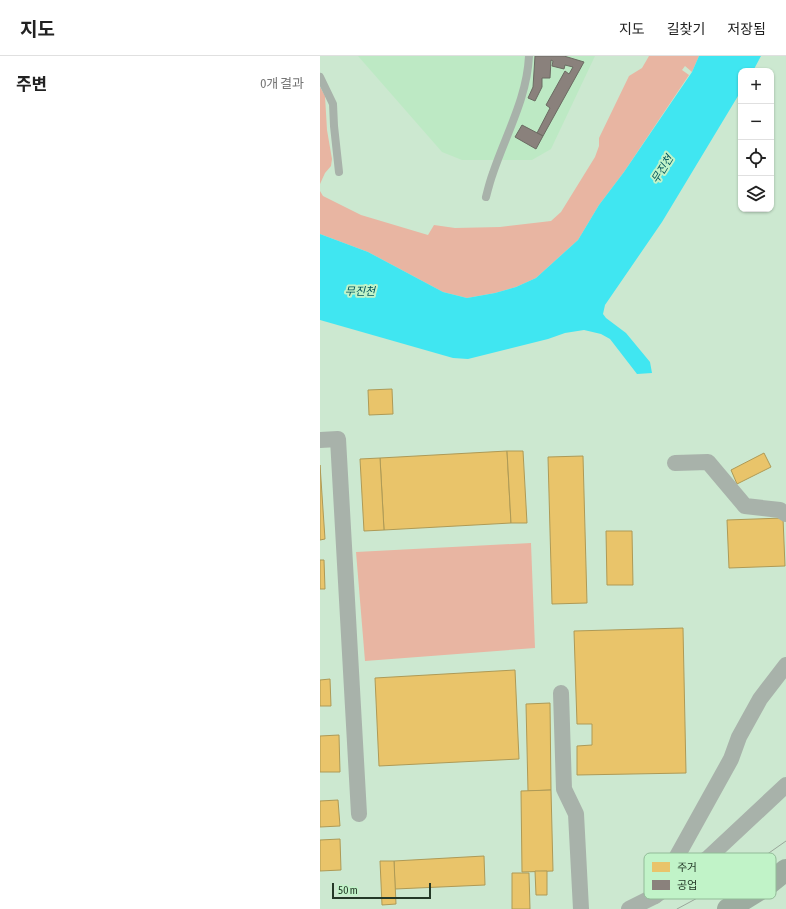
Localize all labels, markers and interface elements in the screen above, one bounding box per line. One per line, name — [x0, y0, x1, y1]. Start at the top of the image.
text: 지도 — [20, 18, 55, 40]
text: 지도 — [619, 21, 645, 37]
text: 길찾기 — [667, 21, 705, 37]
text: 저장됨 — [727, 21, 766, 37]
map controls — [738, 68, 774, 212]
button: + — [738, 68, 774, 104]
text: 주변 — [16, 74, 47, 94]
text: 0개 결과 — [260, 76, 304, 91]
button: − — [738, 104, 774, 140]
button: locate — [738, 140, 774, 176]
water label: 무진천 — [649, 151, 676, 185]
button: layers — [738, 176, 774, 212]
water label: 무진천 — [345, 285, 377, 297]
legend — [644, 853, 776, 899]
text: 주거 — [677, 861, 697, 873]
text: 공업 — [677, 879, 697, 891]
scale bar — [332, 881, 431, 900]
text: 50 m — [338, 884, 358, 896]

